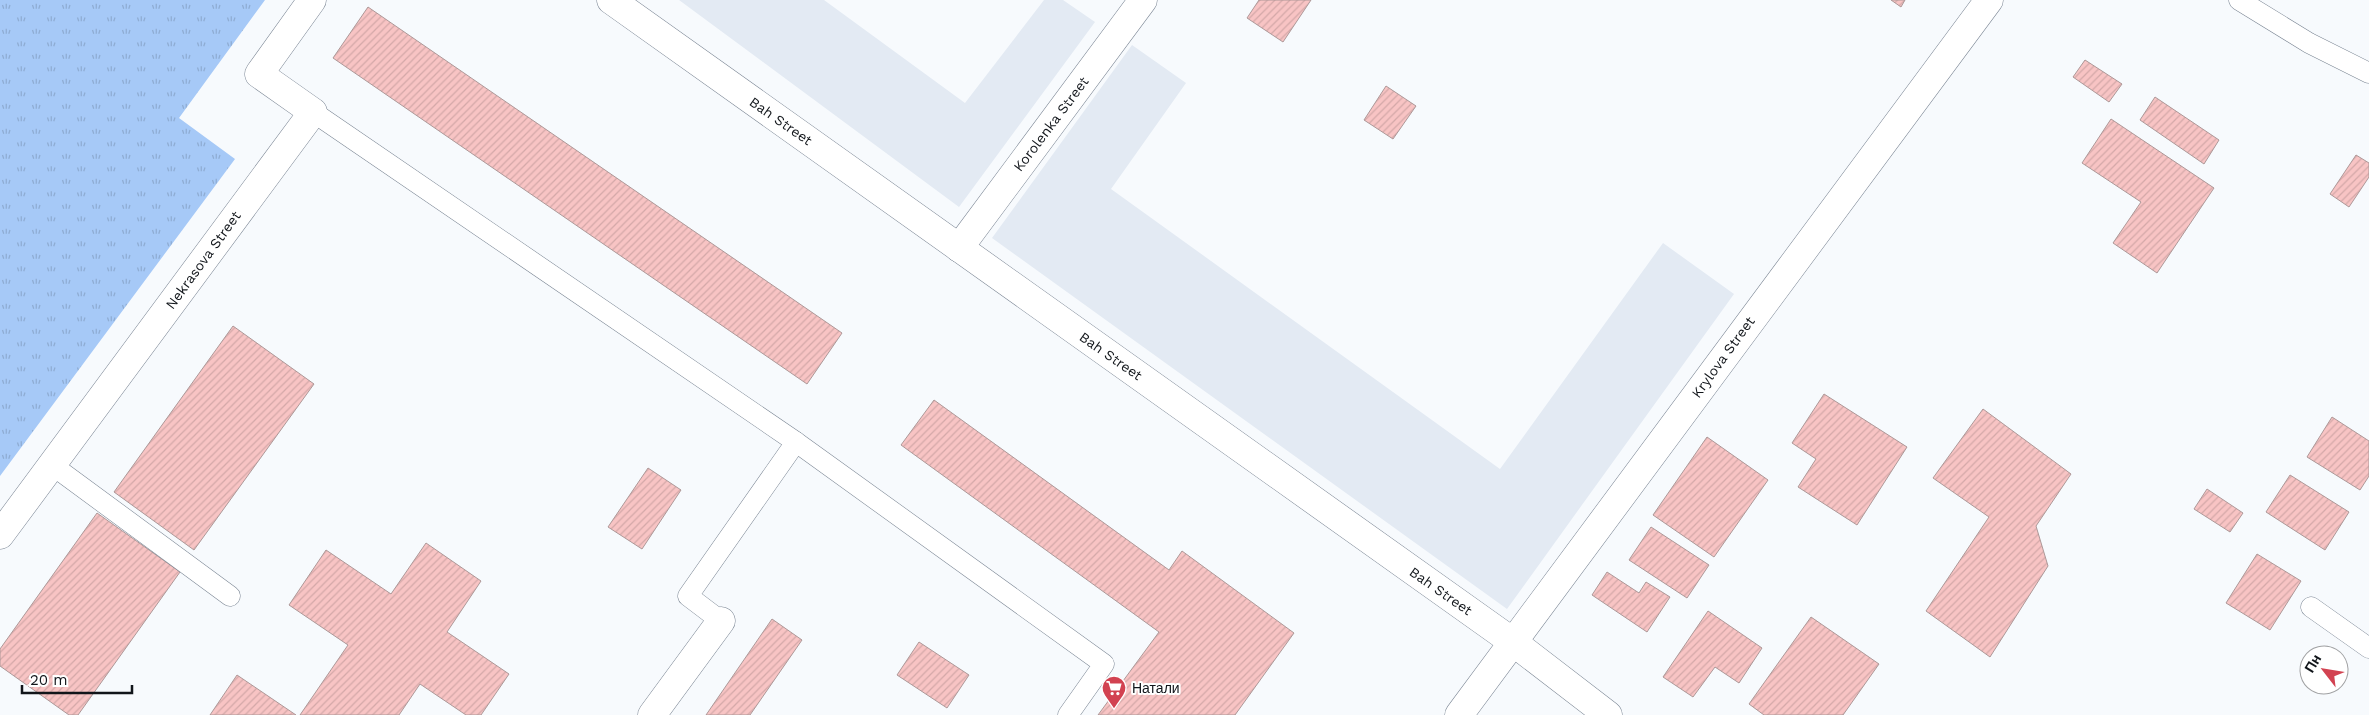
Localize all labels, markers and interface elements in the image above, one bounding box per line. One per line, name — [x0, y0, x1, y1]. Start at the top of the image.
street label: Korolenka Street — [1010, 73, 1092, 174]
street label: Bah Street — [747, 94, 815, 148]
street label: Nekrasova Street — [162, 208, 244, 312]
street label: Krylova Street — [1688, 313, 1758, 401]
street label: Bah Street — [1077, 329, 1145, 383]
street label: Bah Street — [1407, 564, 1475, 618]
north arrow — [2299, 645, 2349, 695]
text: Пн — [2301, 651, 2324, 675]
scale bar — [22, 662, 132, 694]
text: 20 m — [30, 671, 68, 689]
supermarket icon: Натали — [1101, 675, 1127, 709]
place label: Натали — [1132, 680, 1180, 696]

